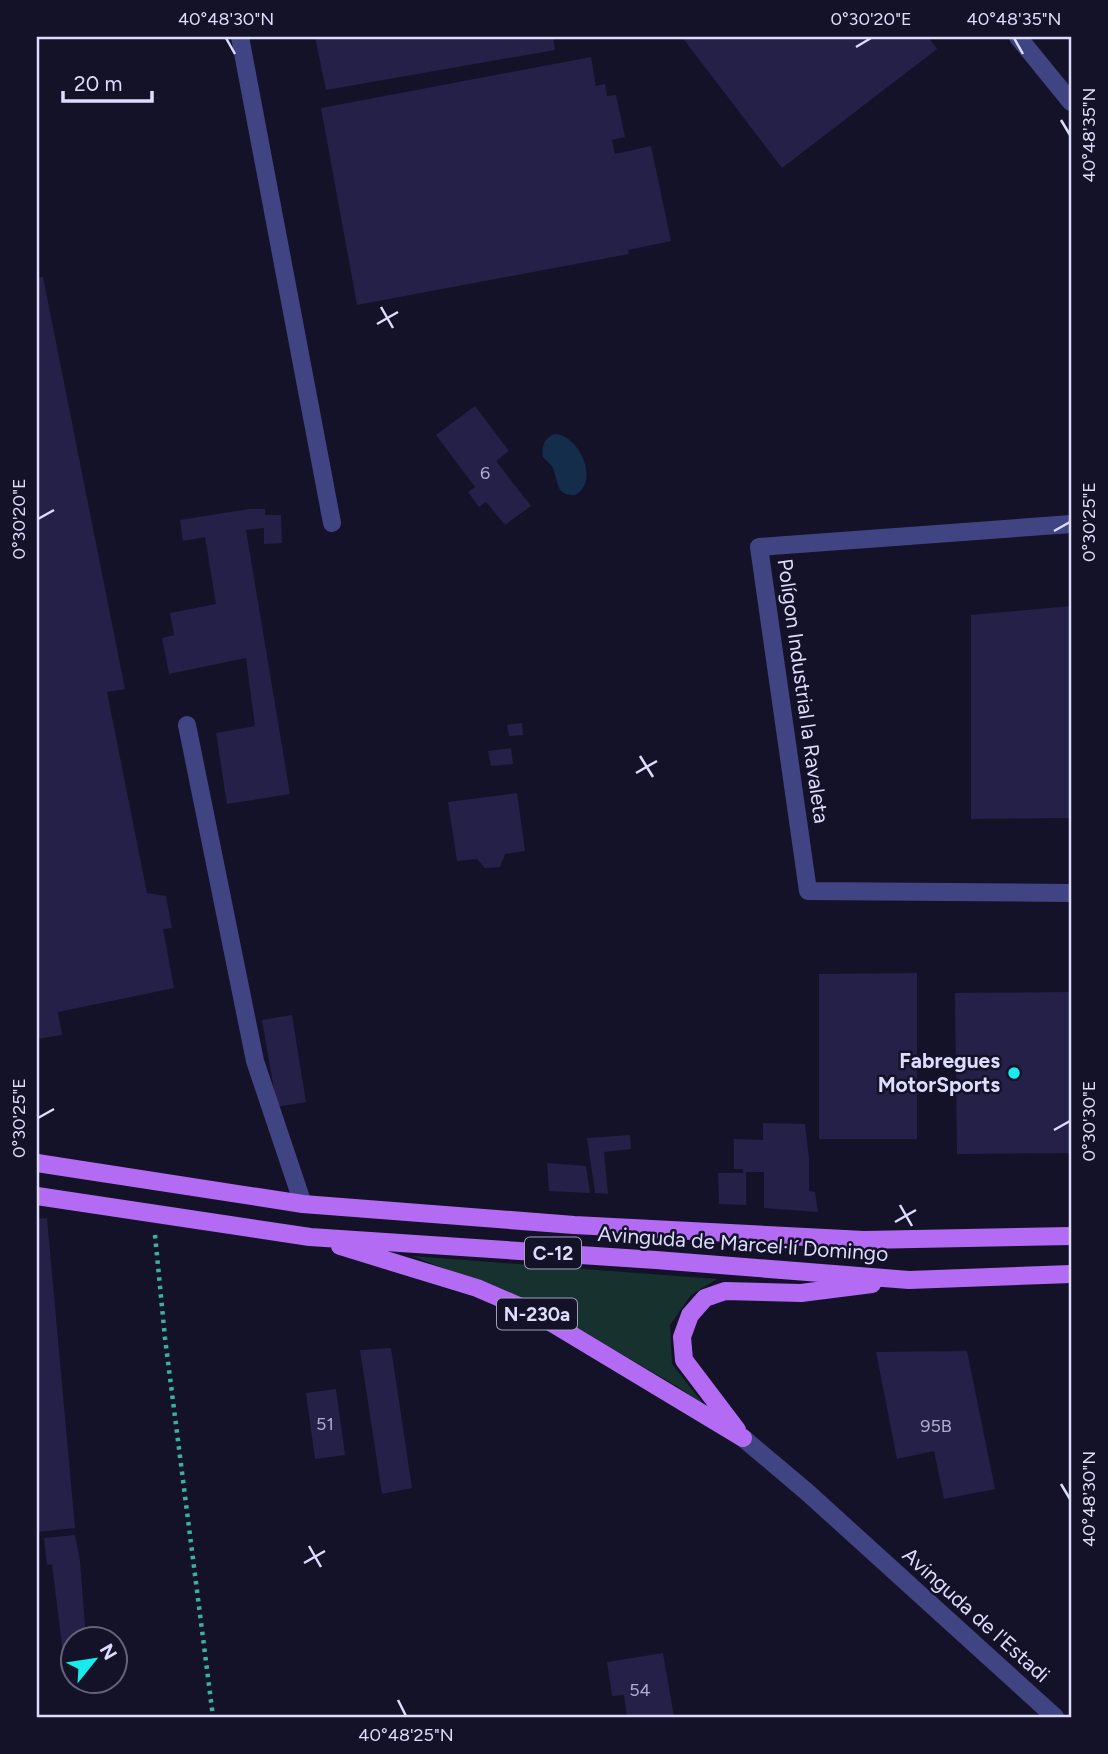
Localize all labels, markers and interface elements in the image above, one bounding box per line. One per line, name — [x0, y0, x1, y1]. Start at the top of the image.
text: 40°48'30"N — [178, 8, 274, 30]
text: 0°30'20"E — [830, 8, 912, 30]
text: 40°48'35"N — [966, 8, 1062, 30]
scale bar — [63, 60, 152, 104]
text: 20 m — [74, 71, 122, 96]
text: 40°48'35"N — [1078, 87, 1100, 183]
house number: 6 — [480, 462, 490, 484]
text: 0°30'20"E — [8, 478, 30, 560]
text: 0°30'25"E — [1078, 482, 1100, 562]
street label: Polígon Industrial la Ravaleta — [773, 557, 834, 825]
place label: Fabregues MotorSports — [878, 1048, 1000, 1097]
marker: Fabregues MotorSports — [1006, 1065, 1022, 1081]
text: 0°30'25"E — [8, 1078, 30, 1158]
text: 0°30'30"E — [1078, 1081, 1100, 1161]
street label: Avinguda de Marcel·lí Domingo — [597, 1221, 889, 1266]
road number: C-12 — [525, 1238, 581, 1268]
road number: N-230a — [497, 1298, 577, 1330]
house number: 51 — [316, 1413, 334, 1435]
house number: 95B — [920, 1415, 952, 1437]
text: 40°48'30"N — [1078, 1451, 1100, 1547]
street label: Avinguda de l'Estadi — [898, 1542, 1055, 1687]
north arrow — [60, 1624, 130, 1694]
text: N — [95, 1640, 122, 1664]
house number: 54 — [629, 1679, 651, 1701]
text: 40°48'25"N — [358, 1724, 454, 1746]

